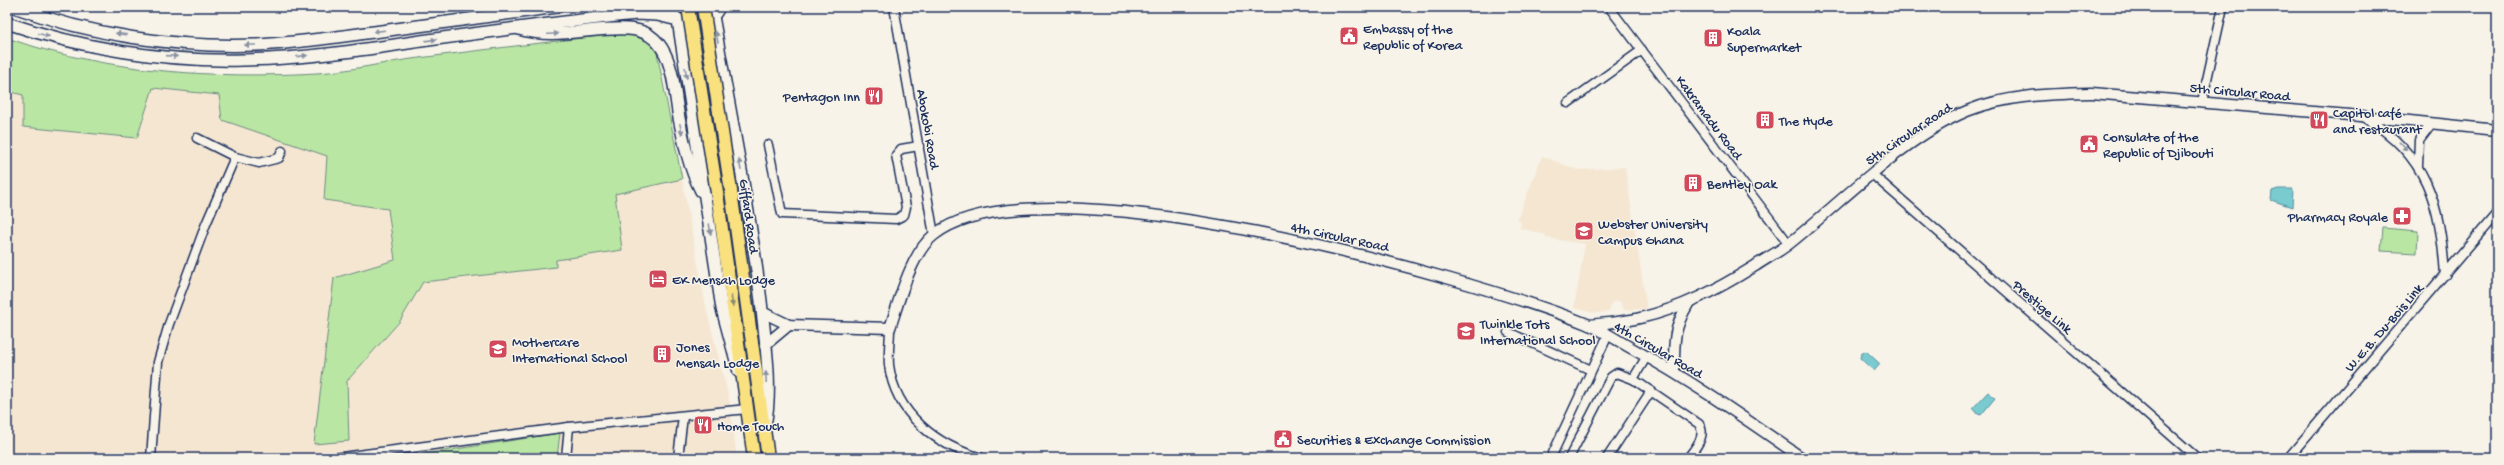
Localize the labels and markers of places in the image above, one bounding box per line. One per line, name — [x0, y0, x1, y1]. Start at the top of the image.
place label: Embassy of the Republic of Korea — [1363, 22, 1464, 55]
place label: Koala Supermarket — [1727, 24, 1802, 57]
public building icon: Embassy of the Republic of Korea — [1338, 25, 1360, 47]
building icon: Koala Supermarket — [1702, 27, 1724, 49]
restaurant icon: Pentagon Inn — [863, 85, 885, 107]
place label: Pentagon Inn — [782, 90, 860, 107]
place label: Capitol café and restaurant — [2333, 106, 2423, 139]
building icon: The Hyde — [1754, 109, 1776, 131]
restaurant icon: Capitol café and restaurant — [2308, 109, 2330, 131]
place label: The Hyde — [1778, 114, 1834, 131]
place label: Consulate of the Republic of Djibouti — [2103, 130, 2214, 163]
public building icon: Consulate of the Republic of Djibouti — [2078, 133, 2100, 155]
building icon: Bentley Oak — [1682, 172, 1704, 194]
place label: Bentley Oak — [1706, 177, 1778, 194]
pharmacy icon: Pharmacy Royale — [2391, 205, 2413, 227]
place label: Pharmacy Royale — [2287, 210, 2389, 227]
place label: Webster University Campus Ghana — [1598, 217, 1708, 250]
school or university icon: Webster University Campus Ghana — [1573, 220, 1595, 242]
hotel icon: EK Mensah Lodge — [647, 268, 669, 290]
place label: EK Mensah Lodge — [672, 273, 776, 290]
place label: Twinkle Tots International School — [1479, 317, 1596, 350]
school or university icon: Twinkle Tots International School — [1455, 320, 1477, 342]
place label: Mothercare International School — [512, 335, 628, 368]
school or university icon: Mothercare International School — [487, 338, 509, 360]
place label: Jones Mensah Lodge — [676, 340, 760, 373]
building icon: Jones Mensah Lodge — [651, 343, 673, 365]
restaurant icon: Home Touch — [692, 414, 714, 436]
place label: Home Touch — [717, 419, 785, 436]
public building icon: Securities & Exchange Commission — [1272, 428, 1294, 450]
place label: Securities & Exchange Commission — [1297, 433, 1491, 450]

